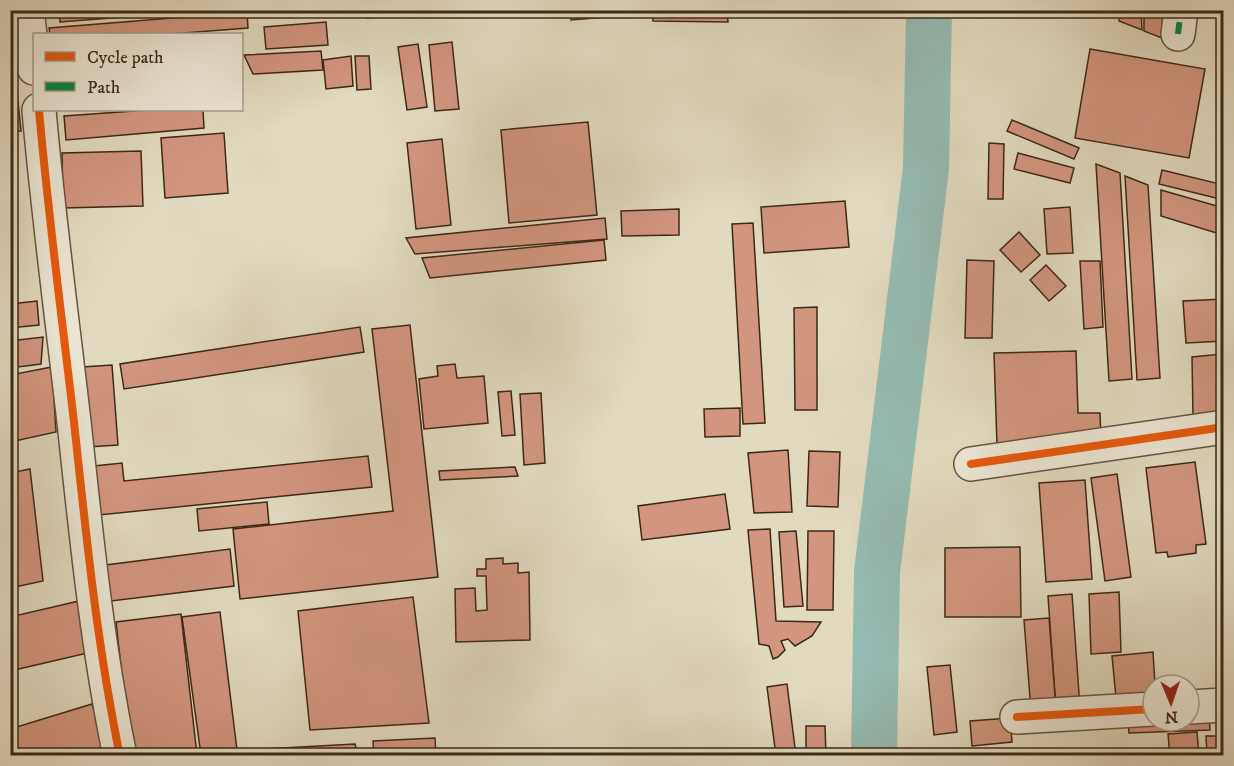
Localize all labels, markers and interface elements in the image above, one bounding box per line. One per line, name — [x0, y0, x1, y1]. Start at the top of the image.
legend — [33, 33, 243, 111]
text: Cycle path — [87, 47, 164, 69]
text: Path — [87, 77, 121, 99]
north arrow — [1141, 673, 1201, 733]
text: N — [1165, 707, 1178, 727]

